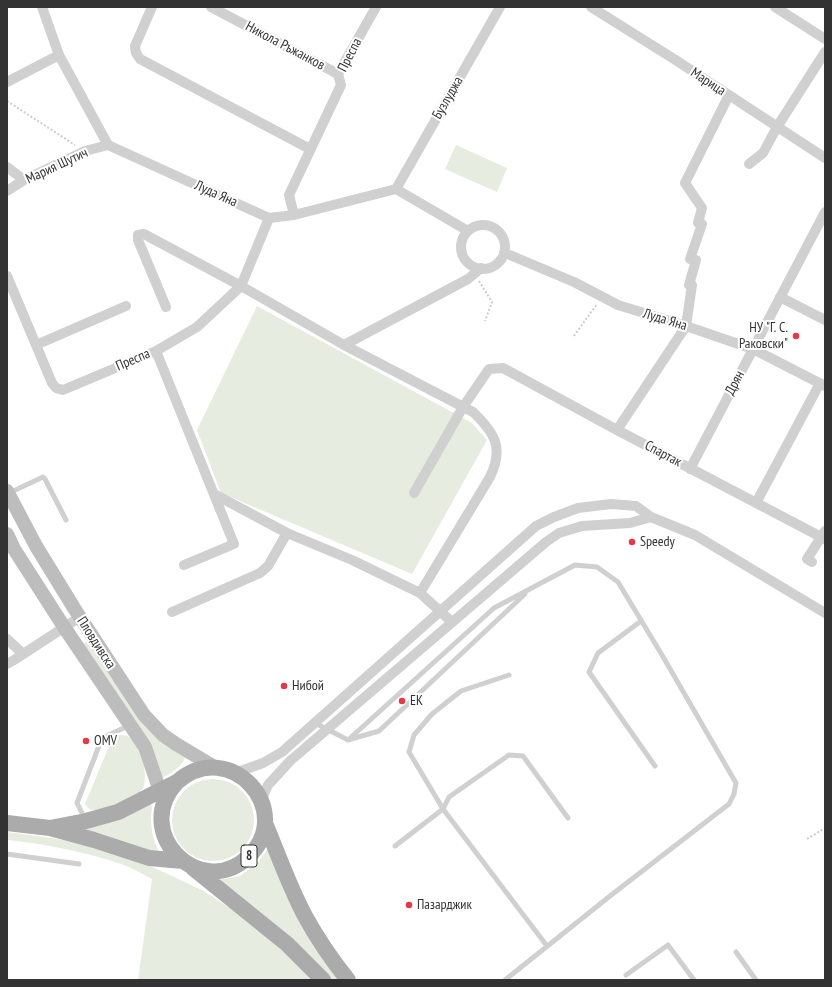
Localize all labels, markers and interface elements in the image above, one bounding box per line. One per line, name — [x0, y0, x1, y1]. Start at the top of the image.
street label: Никола Ръжанков — [242, 18, 328, 74]
street label: Преспа — [334, 35, 366, 75]
street label: Марица — [687, 64, 729, 100]
street label: Бузлуджа — [429, 74, 467, 122]
street label: Мария Шутич — [23, 144, 91, 188]
street label: Луда Яна — [192, 177, 240, 211]
street label: Луда Яна — [641, 305, 689, 335]
place label: НУ "Г. С. Раковски" — [739, 320, 788, 352]
marker: НУ "Г. С. Раковски" — [791, 331, 801, 341]
street label: Преспа — [113, 345, 153, 375]
street label: Дрян — [722, 368, 748, 398]
street label: Спартак — [642, 437, 684, 471]
place label: Speedy — [640, 534, 675, 550]
marker: Speedy — [627, 537, 637, 547]
street label: Пловдивска — [73, 614, 119, 672]
place label: Нибой — [292, 678, 324, 694]
marker: Нибой — [279, 681, 289, 691]
place label: ЕК — [410, 693, 423, 709]
marker: ЕК — [397, 696, 407, 706]
place label: OMV — [94, 733, 117, 749]
marker: OMV — [81, 736, 91, 746]
road number: 8 — [241, 845, 257, 867]
place label: Пазарджик — [417, 897, 472, 913]
marker: Пазарджик — [404, 900, 414, 910]

